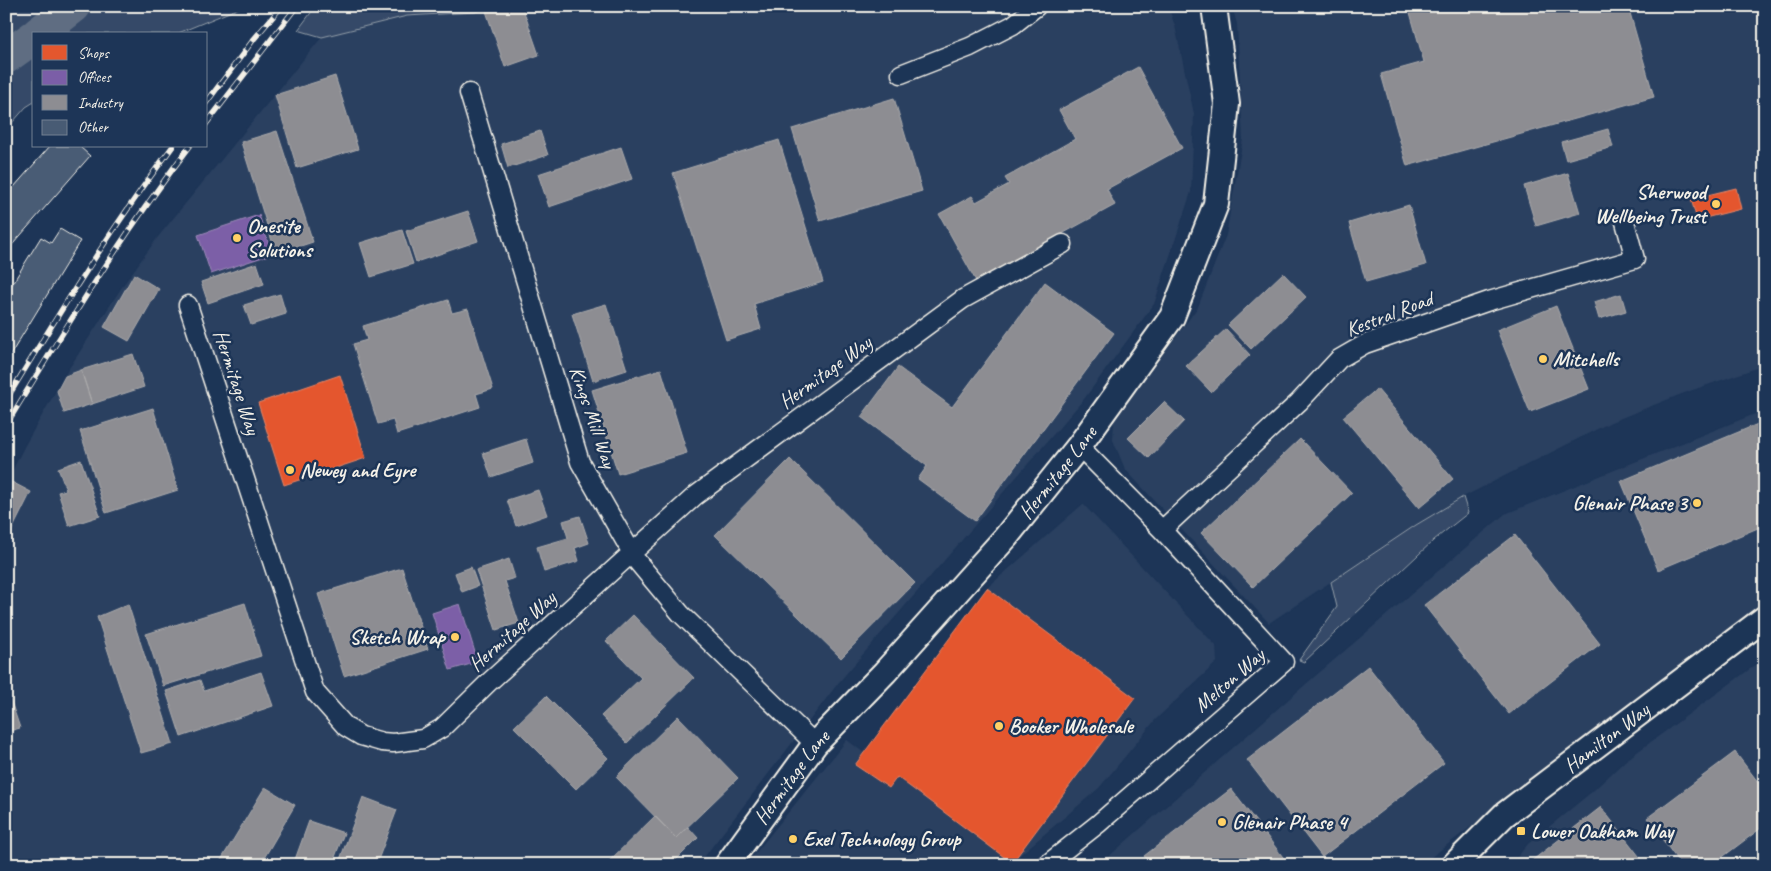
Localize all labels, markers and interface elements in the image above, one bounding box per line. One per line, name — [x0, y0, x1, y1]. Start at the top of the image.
legend — [32, 32, 208, 148]
text: Shops — [78, 44, 111, 63]
text: Offices — [78, 68, 112, 87]
text: Industry — [78, 94, 125, 113]
text: Other — [78, 118, 109, 137]
place label: Sherwood Wellbeing Trust — [1595, 179, 1710, 229]
marker: Sherwood Wellbeing Trust — [1710, 198, 1722, 210]
place label: Onesite Solutions — [247, 213, 315, 263]
marker: Onesite Solutions — [231, 232, 243, 244]
street label: Kestral Road — [1342, 284, 1440, 342]
street label: Hermitage Way — [208, 326, 267, 439]
street label: Hermitage Way — [773, 328, 878, 414]
place label: Mitchells — [1553, 346, 1621, 372]
marker: Mitchells — [1537, 353, 1549, 365]
street label: Kings Mill Way — [563, 363, 623, 473]
street label: Hermitage Lane — [1013, 420, 1103, 524]
place label: Newey and Eyre — [300, 457, 417, 484]
marker: Newey and Eyre — [284, 464, 296, 476]
place label: Glenair Phase 3 — [1572, 490, 1690, 516]
marker: Glenair Phase 3 — [1691, 497, 1703, 509]
street label: Hermitage Way — [463, 584, 562, 677]
place label: Sketch Wrap — [349, 624, 447, 650]
marker: Sketch Wrap — [449, 631, 461, 643]
street label: Melton Way — [1188, 641, 1271, 718]
street label: Hamilton Way — [1558, 696, 1656, 778]
place label: Booker Wholesale — [1009, 713, 1135, 739]
marker: Booker Wholesale — [993, 720, 1005, 732]
street label: Hermitage Lane — [748, 723, 836, 830]
place label: Glenair Phase 4 — [1232, 809, 1349, 835]
marker: Glenair Phase 4 — [1216, 816, 1228, 828]
place label: Lower Oakham Way — [1531, 818, 1676, 844]
marker: Lower Oakham Way — [1515, 825, 1527, 837]
place label: Exel Technology Group — [803, 826, 963, 853]
marker: Exel Technology Group — [787, 833, 799, 845]

